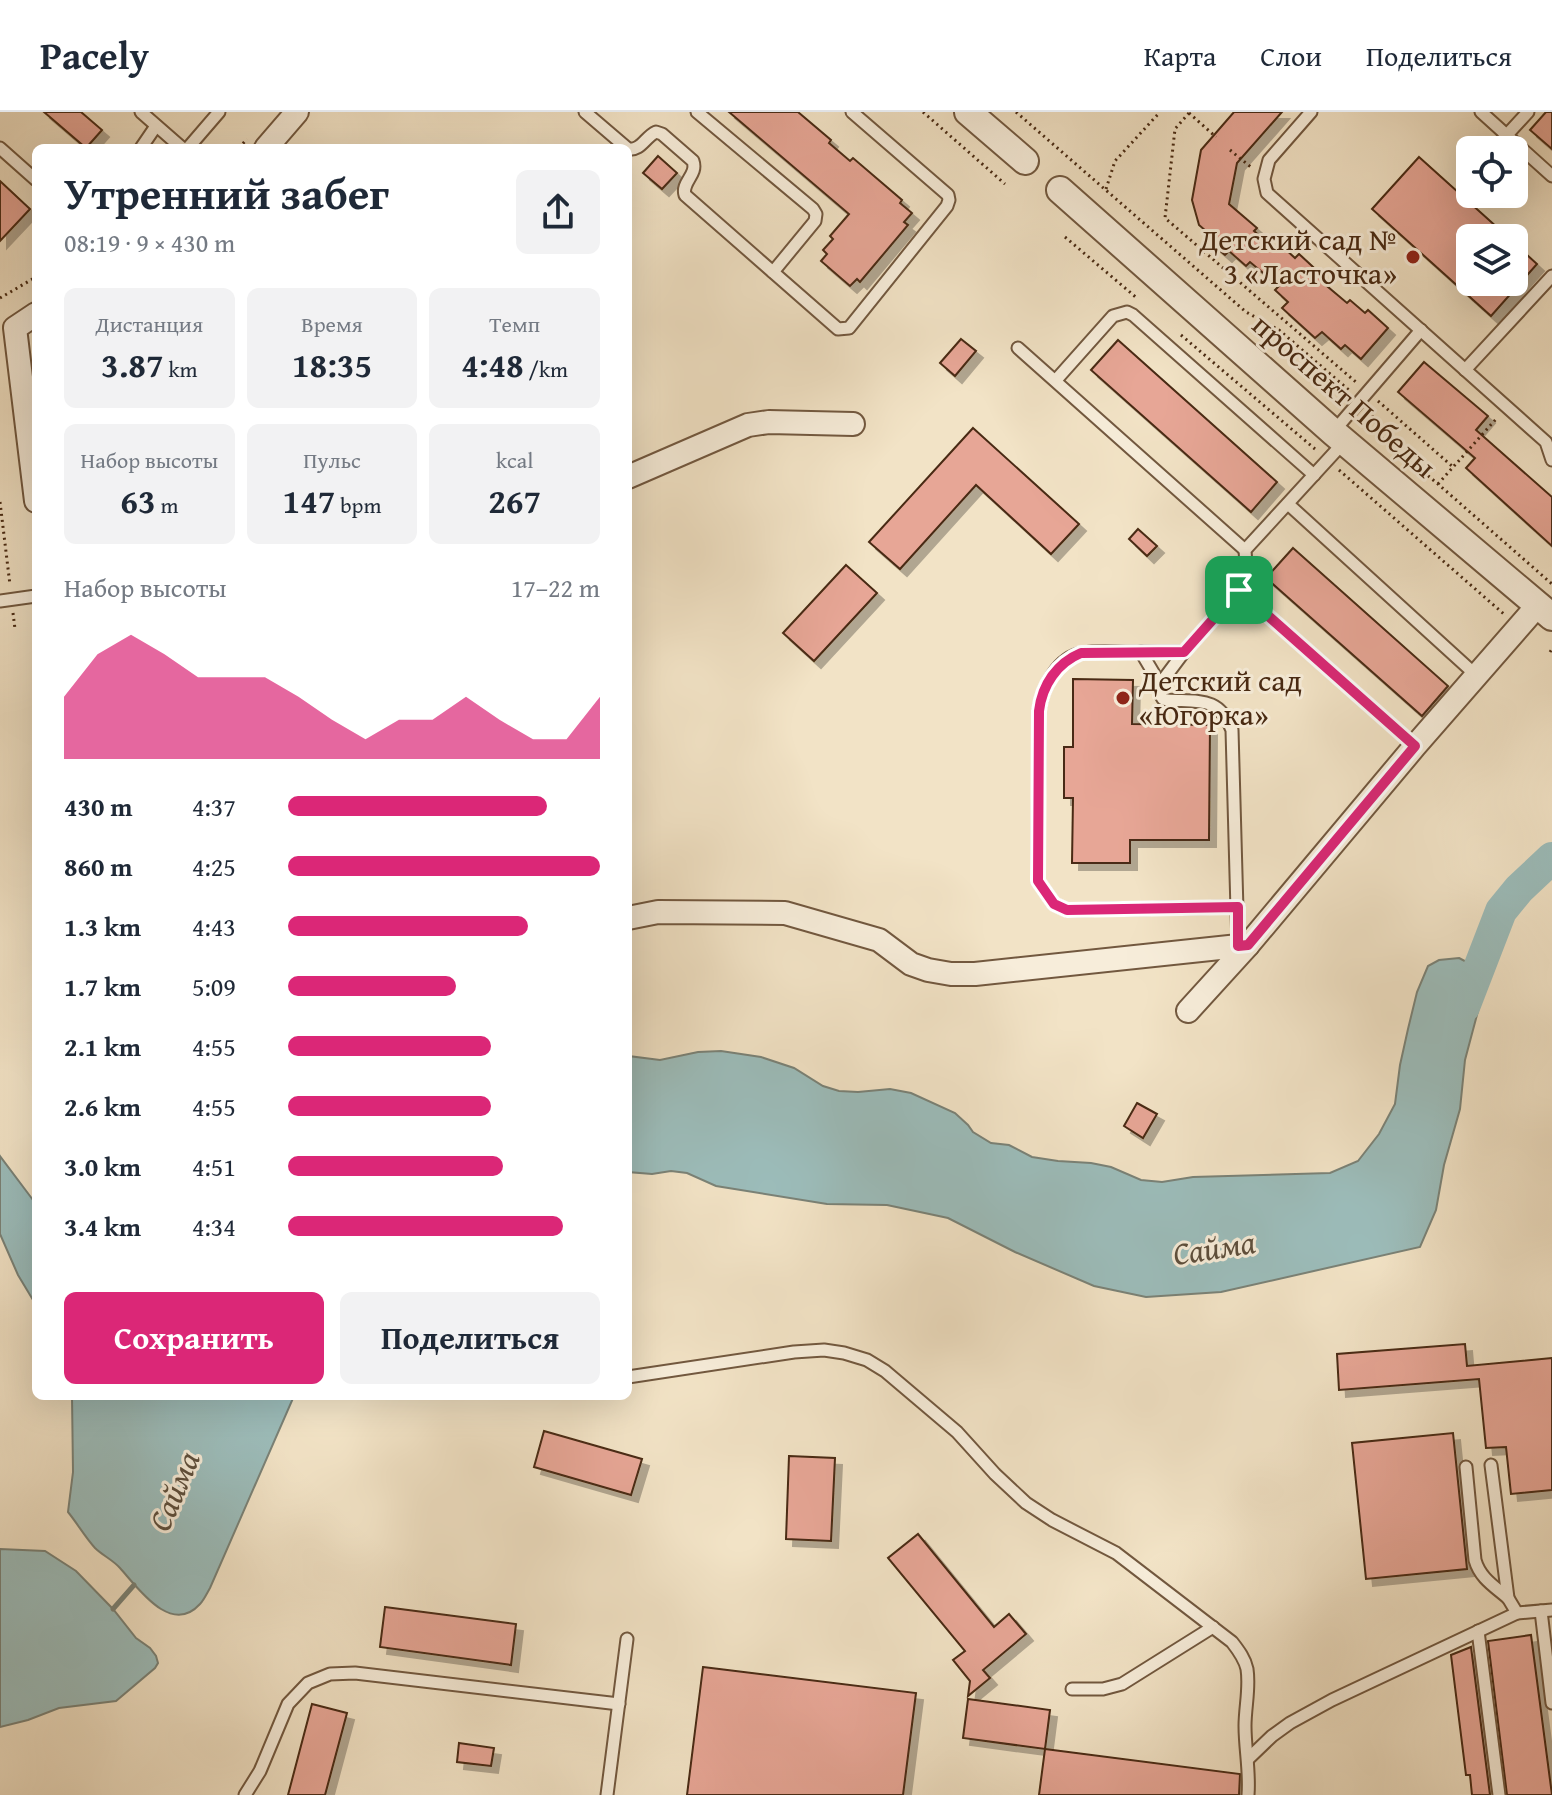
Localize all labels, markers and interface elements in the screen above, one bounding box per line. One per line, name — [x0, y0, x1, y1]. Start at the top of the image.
text: Pacely — [40, 27, 149, 83]
text: Карта — [1144, 35, 1216, 76]
text: Слои — [1260, 35, 1322, 76]
text: Поделиться — [1366, 35, 1512, 76]
map controls — [1456, 136, 1528, 296]
button: locate — [1456, 136, 1528, 208]
text: Утренний забег — [64, 161, 389, 225]
button: share — [516, 170, 600, 254]
place label: Детский сад № 3 «Ласточка» — [1198, 217, 1397, 295]
text: 08:19 · 9 × 430 m — [64, 223, 235, 262]
button: layers — [1456, 224, 1528, 296]
marker: Детский сад № 3 «Ласточка» — [1404, 248, 1422, 266]
street label: проспект Победы — [1243, 303, 1446, 488]
text: Дистанция — [96, 308, 203, 340]
text: Время — [301, 308, 363, 340]
text: Темп — [489, 308, 540, 340]
text: 3.87 — [101, 340, 164, 389]
text: 18:35 — [292, 340, 372, 389]
text: 4:48 — [461, 340, 524, 389]
text: km — [164, 353, 198, 385]
text: /km — [524, 353, 568, 385]
text: Набор высоты — [81, 444, 218, 476]
text: Пульс — [303, 444, 361, 476]
text: kcal — [496, 444, 533, 476]
text: 63 — [120, 476, 156, 525]
text: 147 — [283, 476, 335, 525]
text: 267 — [488, 476, 541, 525]
text: m — [156, 489, 178, 521]
text: bpm — [335, 489, 381, 521]
pin — [1205, 556, 1273, 624]
text: Набор высоты — [64, 568, 226, 607]
text: 17–22 m — [511, 568, 600, 607]
icon: arrive — [1217, 568, 1261, 612]
place label: Детский сад «Югорка» — [1138, 658, 1302, 736]
marker: Детский сад «Югорка» — [1114, 689, 1132, 707]
text: 430 m — [64, 787, 132, 826]
text: 4:37 — [192, 787, 236, 826]
text: 860 m — [64, 847, 132, 886]
text: 4:25 — [192, 847, 236, 886]
text: 1.3 km — [64, 907, 141, 946]
text: 4:43 — [192, 907, 236, 946]
text: 1.7 km — [64, 967, 141, 1006]
text: 5:09 — [192, 967, 236, 1006]
text: 2.1 km — [64, 1027, 141, 1066]
text: 4:55 — [192, 1027, 236, 1066]
text: 2.6 km — [64, 1087, 141, 1126]
text: 4:55 — [192, 1087, 236, 1126]
text: 3.0 km — [64, 1147, 141, 1186]
text: 4:51 — [192, 1147, 236, 1186]
text: 3.4 km — [64, 1207, 141, 1246]
text: 4:34 — [192, 1207, 236, 1246]
water label: Сайма — [1170, 1218, 1259, 1277]
button: Сохранить — [64, 1292, 324, 1384]
button: Поделиться — [340, 1292, 600, 1384]
water label: Сайма — [136, 1443, 211, 1538]

